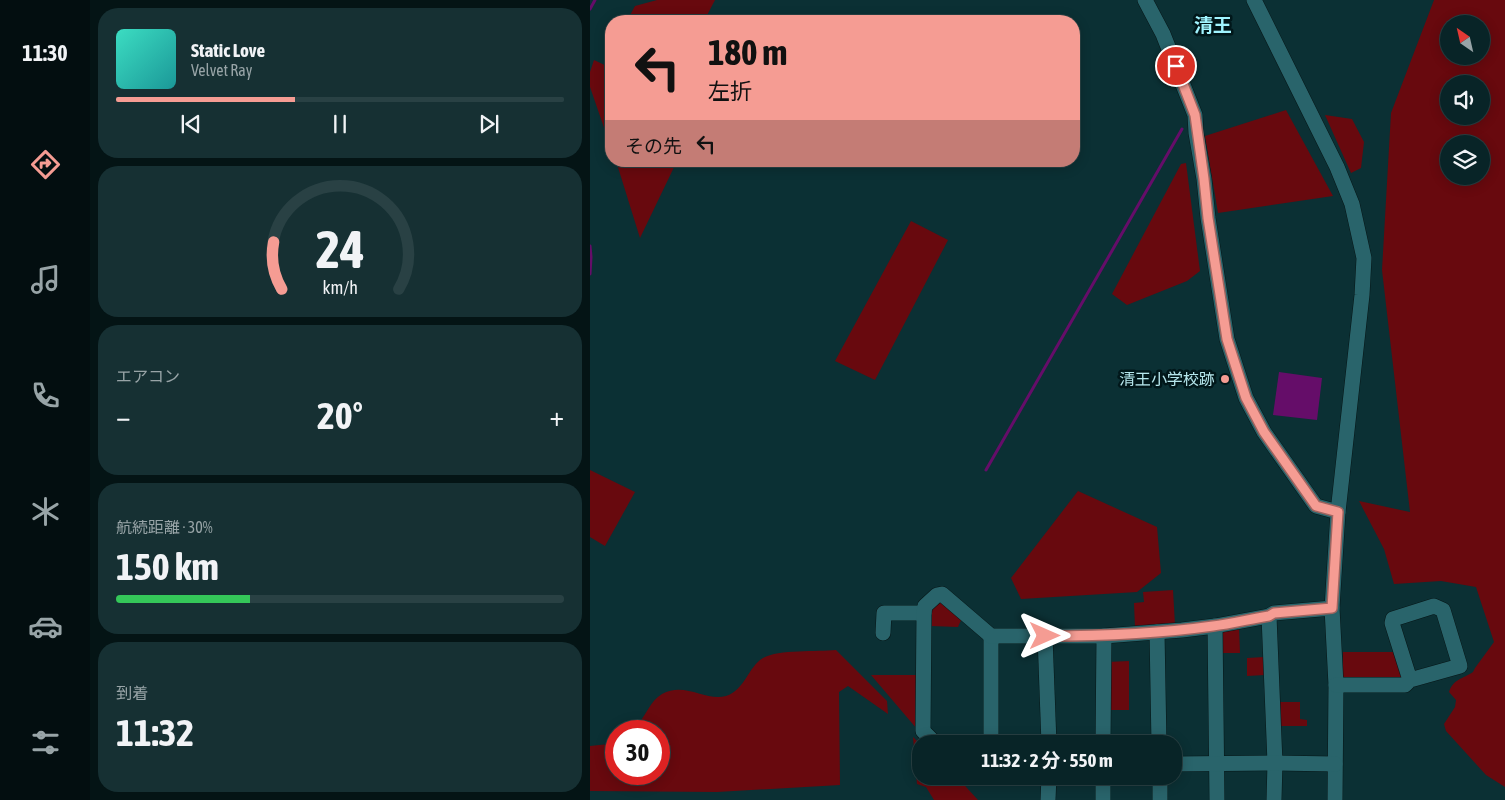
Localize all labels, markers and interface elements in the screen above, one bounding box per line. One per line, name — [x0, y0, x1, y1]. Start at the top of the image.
district label: 清王 — [1194, 14, 1232, 36]
north arrow — [1440, 15, 1490, 65]
map controls — [1440, 15, 1490, 185]
text: 180 m — [708, 32, 787, 72]
icon: left — [625, 35, 690, 100]
text: Static Love — [191, 39, 265, 61]
text: 11:30 — [22, 40, 68, 66]
pin — [1155, 45, 1197, 87]
icon: arrive — [1162, 52, 1190, 80]
text: Velvet Ray — [191, 61, 252, 79]
button: sound — [1440, 75, 1490, 125]
text: 左折 — [708, 78, 752, 104]
icon: previous — [177, 110, 205, 138]
icon: pause — [326, 110, 354, 138]
icon: next — [475, 110, 503, 138]
icon: left — [692, 130, 720, 158]
text: その先 — [625, 135, 682, 157]
button: layers — [1440, 135, 1490, 185]
icon: directions — [28, 147, 63, 182]
text: 24 — [316, 219, 364, 279]
icon: music — [28, 262, 63, 297]
text: km/h — [322, 277, 358, 298]
text: エアコン — [116, 367, 180, 385]
place label: 清王小学校跡 — [1119, 370, 1215, 388]
marker: 清王小学校跡 — [1219, 373, 1231, 385]
icon: phone — [28, 378, 63, 413]
text: 20° — [317, 394, 363, 437]
text: − — [116, 400, 131, 432]
text: + — [549, 400, 564, 432]
icon: climate — [28, 494, 63, 529]
text: 航続距離 · 30% — [116, 518, 213, 536]
text: 150 km — [116, 545, 219, 588]
icon: car — [28, 609, 63, 644]
position arrow — [1018, 609, 1070, 661]
text: 到着 — [116, 684, 148, 702]
text: 11:32 — [116, 711, 194, 754]
speed limit sign: 30 — [605, 720, 670, 785]
icon: filters — [28, 725, 63, 760]
text: 11:32 · 2 分 · 550 m — [981, 749, 1113, 771]

